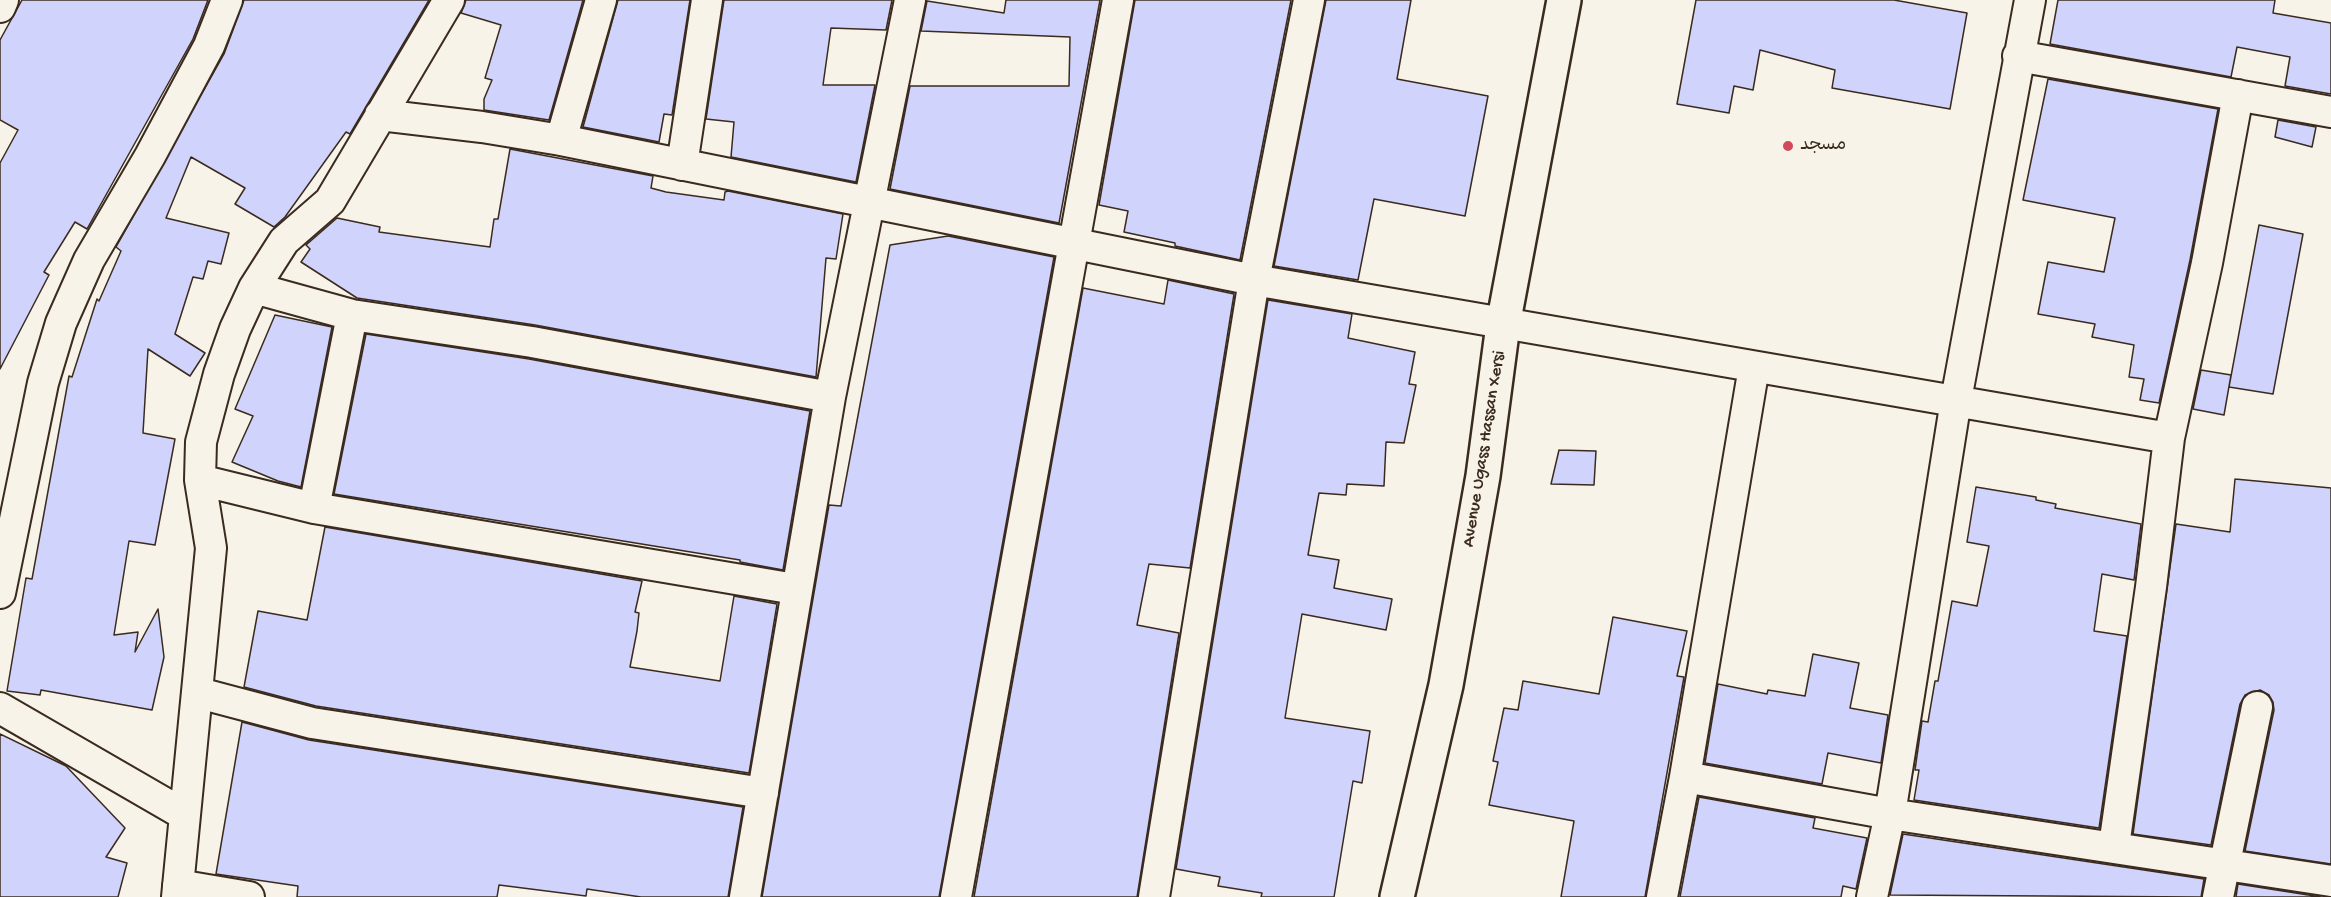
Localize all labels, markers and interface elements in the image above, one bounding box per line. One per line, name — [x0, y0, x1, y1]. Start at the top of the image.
place label: مسجد — [1800, 135, 1846, 157]
marker: مسجد — [1781, 139, 1795, 153]
street label: Avenue Ugass Hassan Xersi — [1459, 349, 1511, 549]

